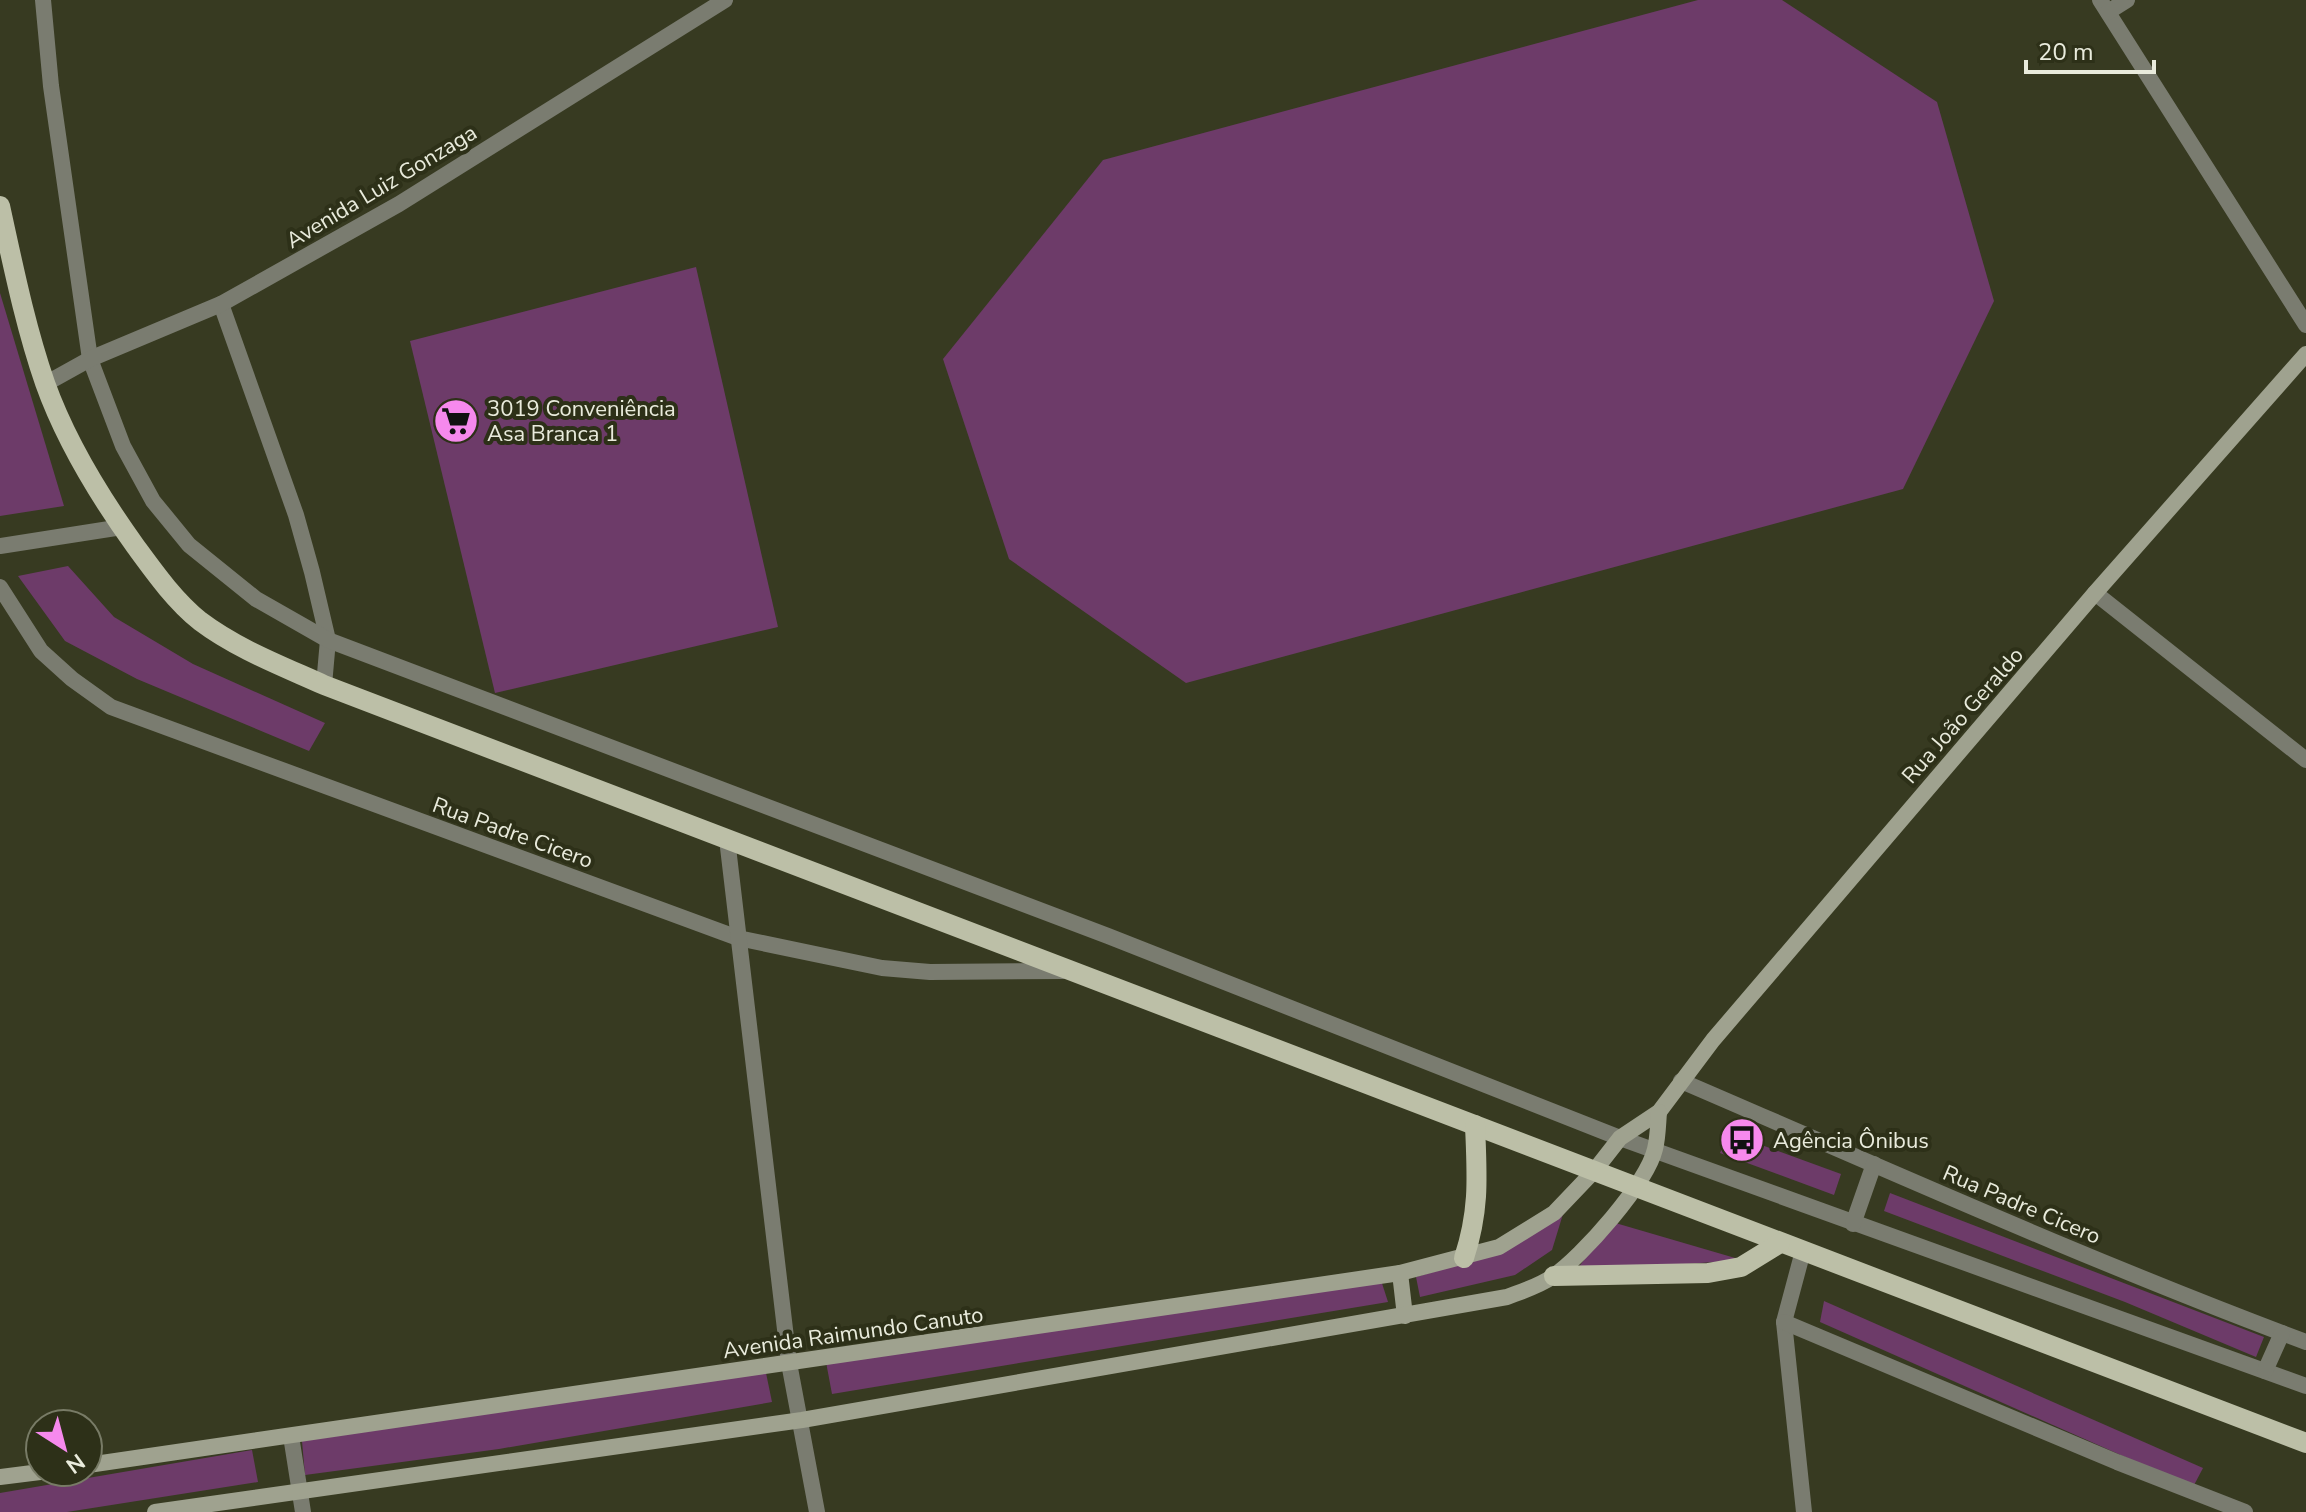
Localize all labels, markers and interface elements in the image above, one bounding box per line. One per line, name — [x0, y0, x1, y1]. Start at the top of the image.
scale bar — [2026, 24, 2154, 74]
text: 20 m — [2038, 36, 2094, 68]
street label: Avenida Luiz Gonzaga — [280, 118, 483, 256]
place label: 3019 Conveniência Asa Branca 1 — [487, 394, 676, 449]
supermarket icon: 3019 Conveniência Asa Branca 1 — [432, 397, 480, 445]
street label: Rua João Geraldo — [1895, 641, 2030, 790]
street label: Rua Padre Cicero — [428, 790, 597, 876]
bus stop icon: Agência Ônibus — [1718, 1116, 1766, 1164]
place label: Agência Ônibus — [1773, 1126, 1929, 1156]
street label: Rua Padre Cicero — [1938, 1158, 2105, 1252]
street label: Avenida Raimundo Canuto — [721, 1300, 985, 1366]
north arrow — [24, 1408, 104, 1488]
text: N — [60, 1446, 91, 1480]

